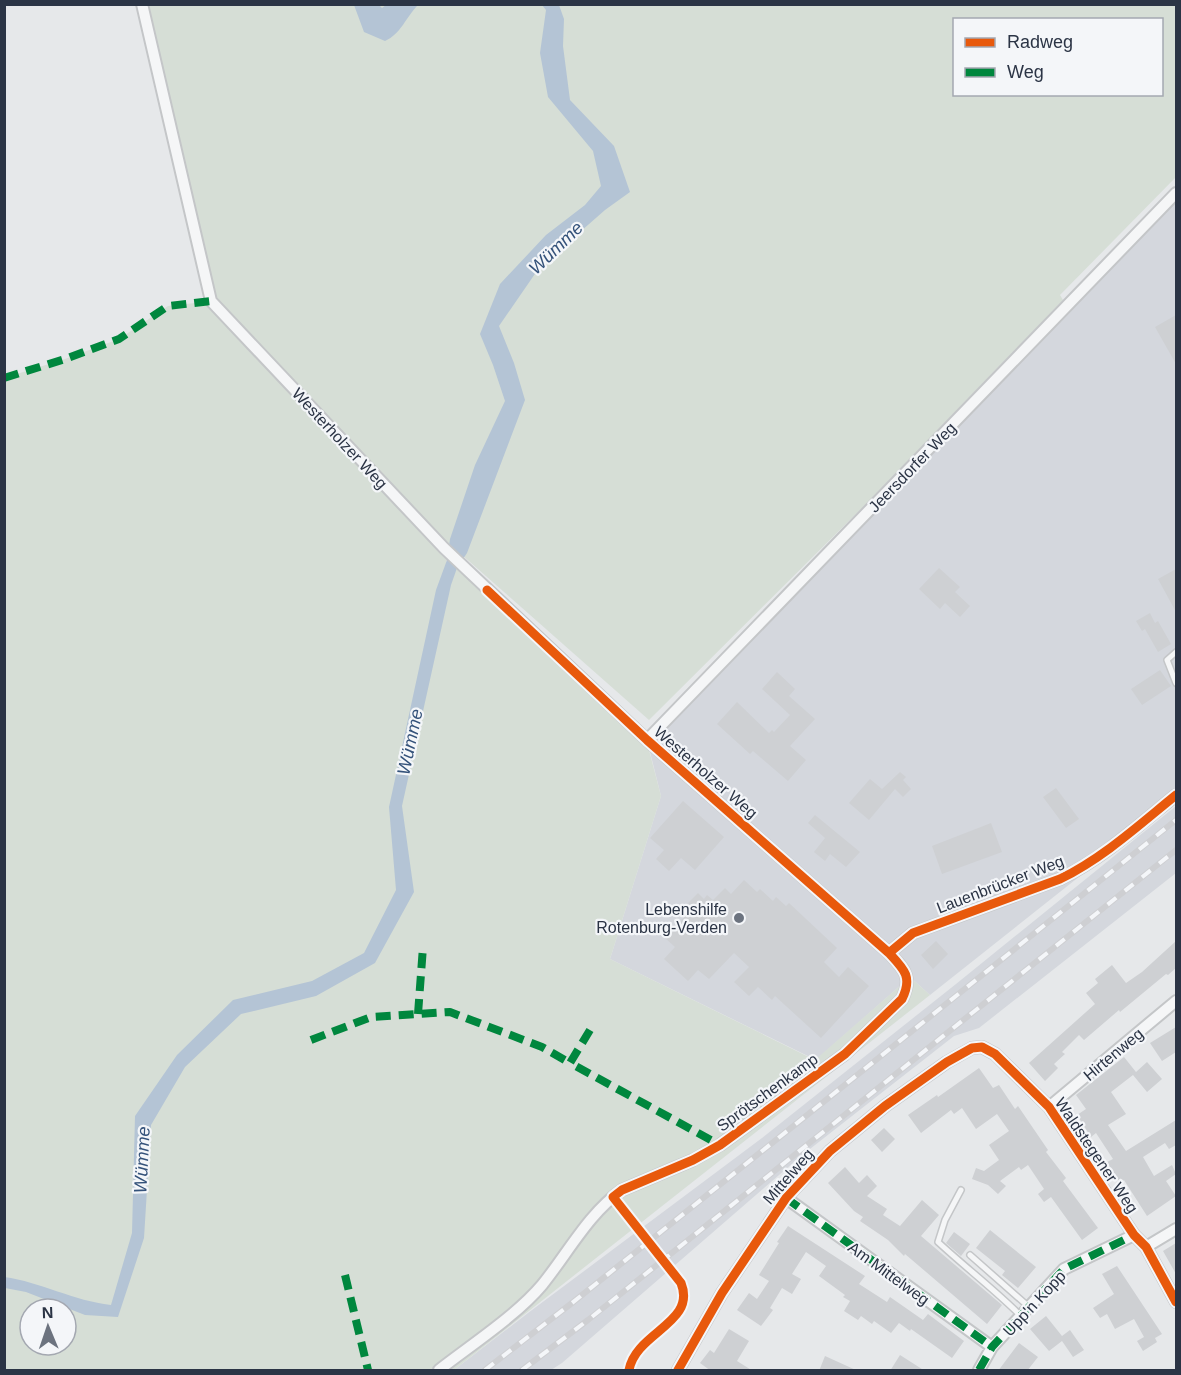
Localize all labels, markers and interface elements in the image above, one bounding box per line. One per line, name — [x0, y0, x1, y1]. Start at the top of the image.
legend — [953, 18, 1163, 96]
text: Radweg — [1007, 32, 1073, 52]
text: Weg — [1007, 62, 1044, 82]
water label: Wümme — [525, 218, 587, 278]
street label: Westerholzer Weg — [289, 385, 391, 492]
street label: Jeersdorfer Weg — [865, 419, 959, 516]
water label: Wümme — [393, 707, 427, 777]
street label: Westerholzer Weg — [651, 723, 761, 822]
street label: Lauenbrücker Weg — [934, 852, 1066, 917]
place label: Lebenshilfe Rotenburg-Verden — [596, 901, 727, 936]
marker: Lebenshilfe Rotenburg-Verden — [732, 911, 746, 925]
street label: Hirtenweg — [1080, 1025, 1146, 1084]
street label: Sprötschenkamp — [714, 1050, 821, 1135]
street label: Waldstegener Weg — [1052, 1094, 1141, 1216]
water label: Wümme — [130, 1126, 154, 1194]
street label: Mittelweg — [760, 1145, 817, 1207]
street label: Am Mittelweg — [845, 1238, 933, 1309]
street label: Upp'n Kopp — [1000, 1267, 1069, 1340]
north arrow — [18, 1297, 78, 1357]
text: N — [41, 1304, 54, 1321]

